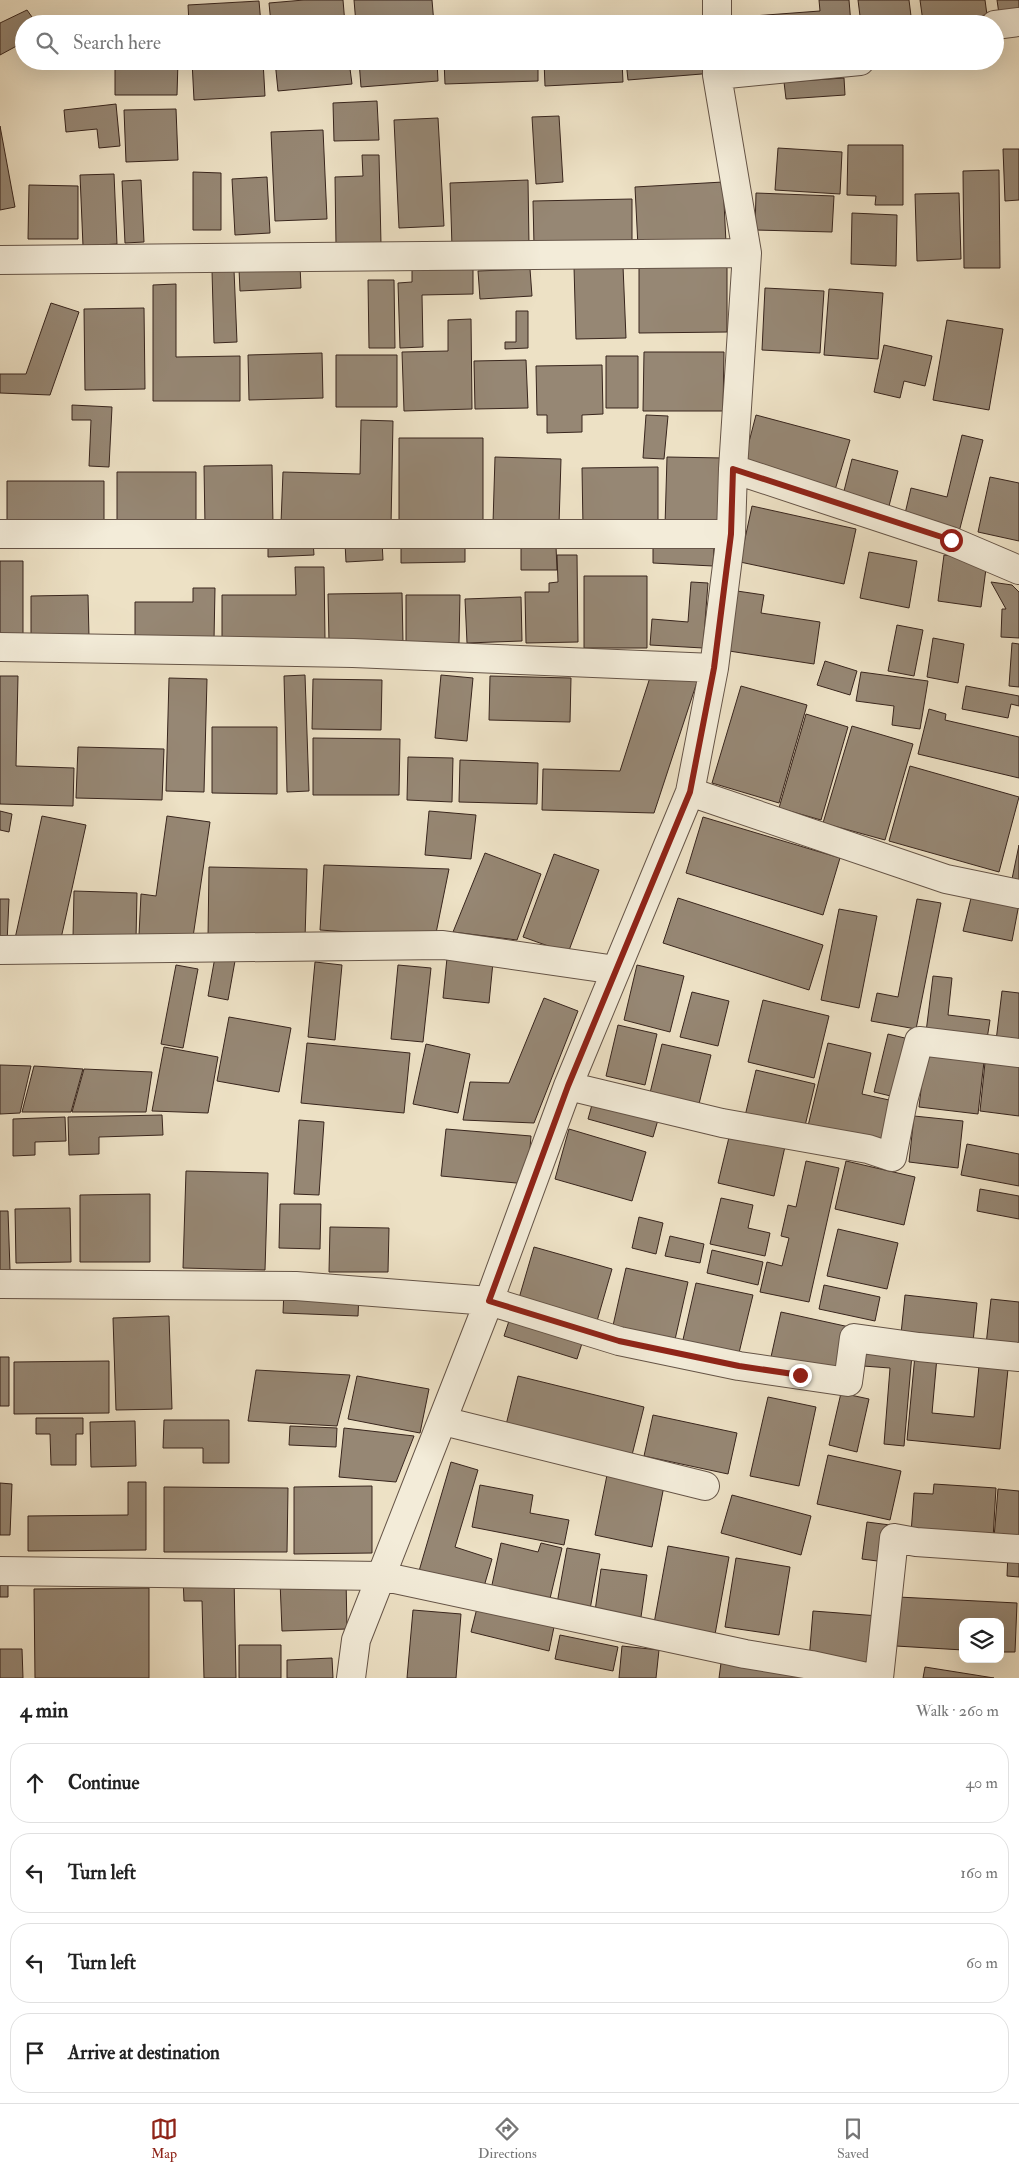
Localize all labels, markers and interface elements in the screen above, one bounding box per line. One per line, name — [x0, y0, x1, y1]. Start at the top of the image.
search box — [15, 15, 1004, 70]
icon: search — [33, 29, 61, 57]
text: Search here — [73, 31, 161, 55]
route start — [940, 529, 963, 552]
route end — [789, 1364, 812, 1387]
map controls — [959, 1618, 1004, 1663]
button: layers — [959, 1618, 1004, 1663]
text: 4 min — [20, 1697, 68, 1724]
text: Walk · 260 m — [916, 1701, 999, 1721]
icon: ahead — [21, 1769, 49, 1797]
text: Continue — [68, 1771, 139, 1795]
text: 40 m — [965, 1773, 998, 1793]
icon: left — [21, 1859, 49, 1887]
text: Turn left — [68, 1861, 136, 1885]
text: 160 m — [960, 1863, 998, 1883]
icon: left — [21, 1949, 49, 1977]
text: Turn left — [68, 1951, 136, 1975]
text: 60 m — [966, 1953, 998, 1973]
icon: arrive — [21, 2039, 49, 2067]
text: Arrive at destination — [68, 2041, 220, 2065]
tab: Map — [150, 2115, 178, 2162]
tab: Directions — [478, 2115, 537, 2162]
tab: Saved — [837, 2115, 869, 2162]

